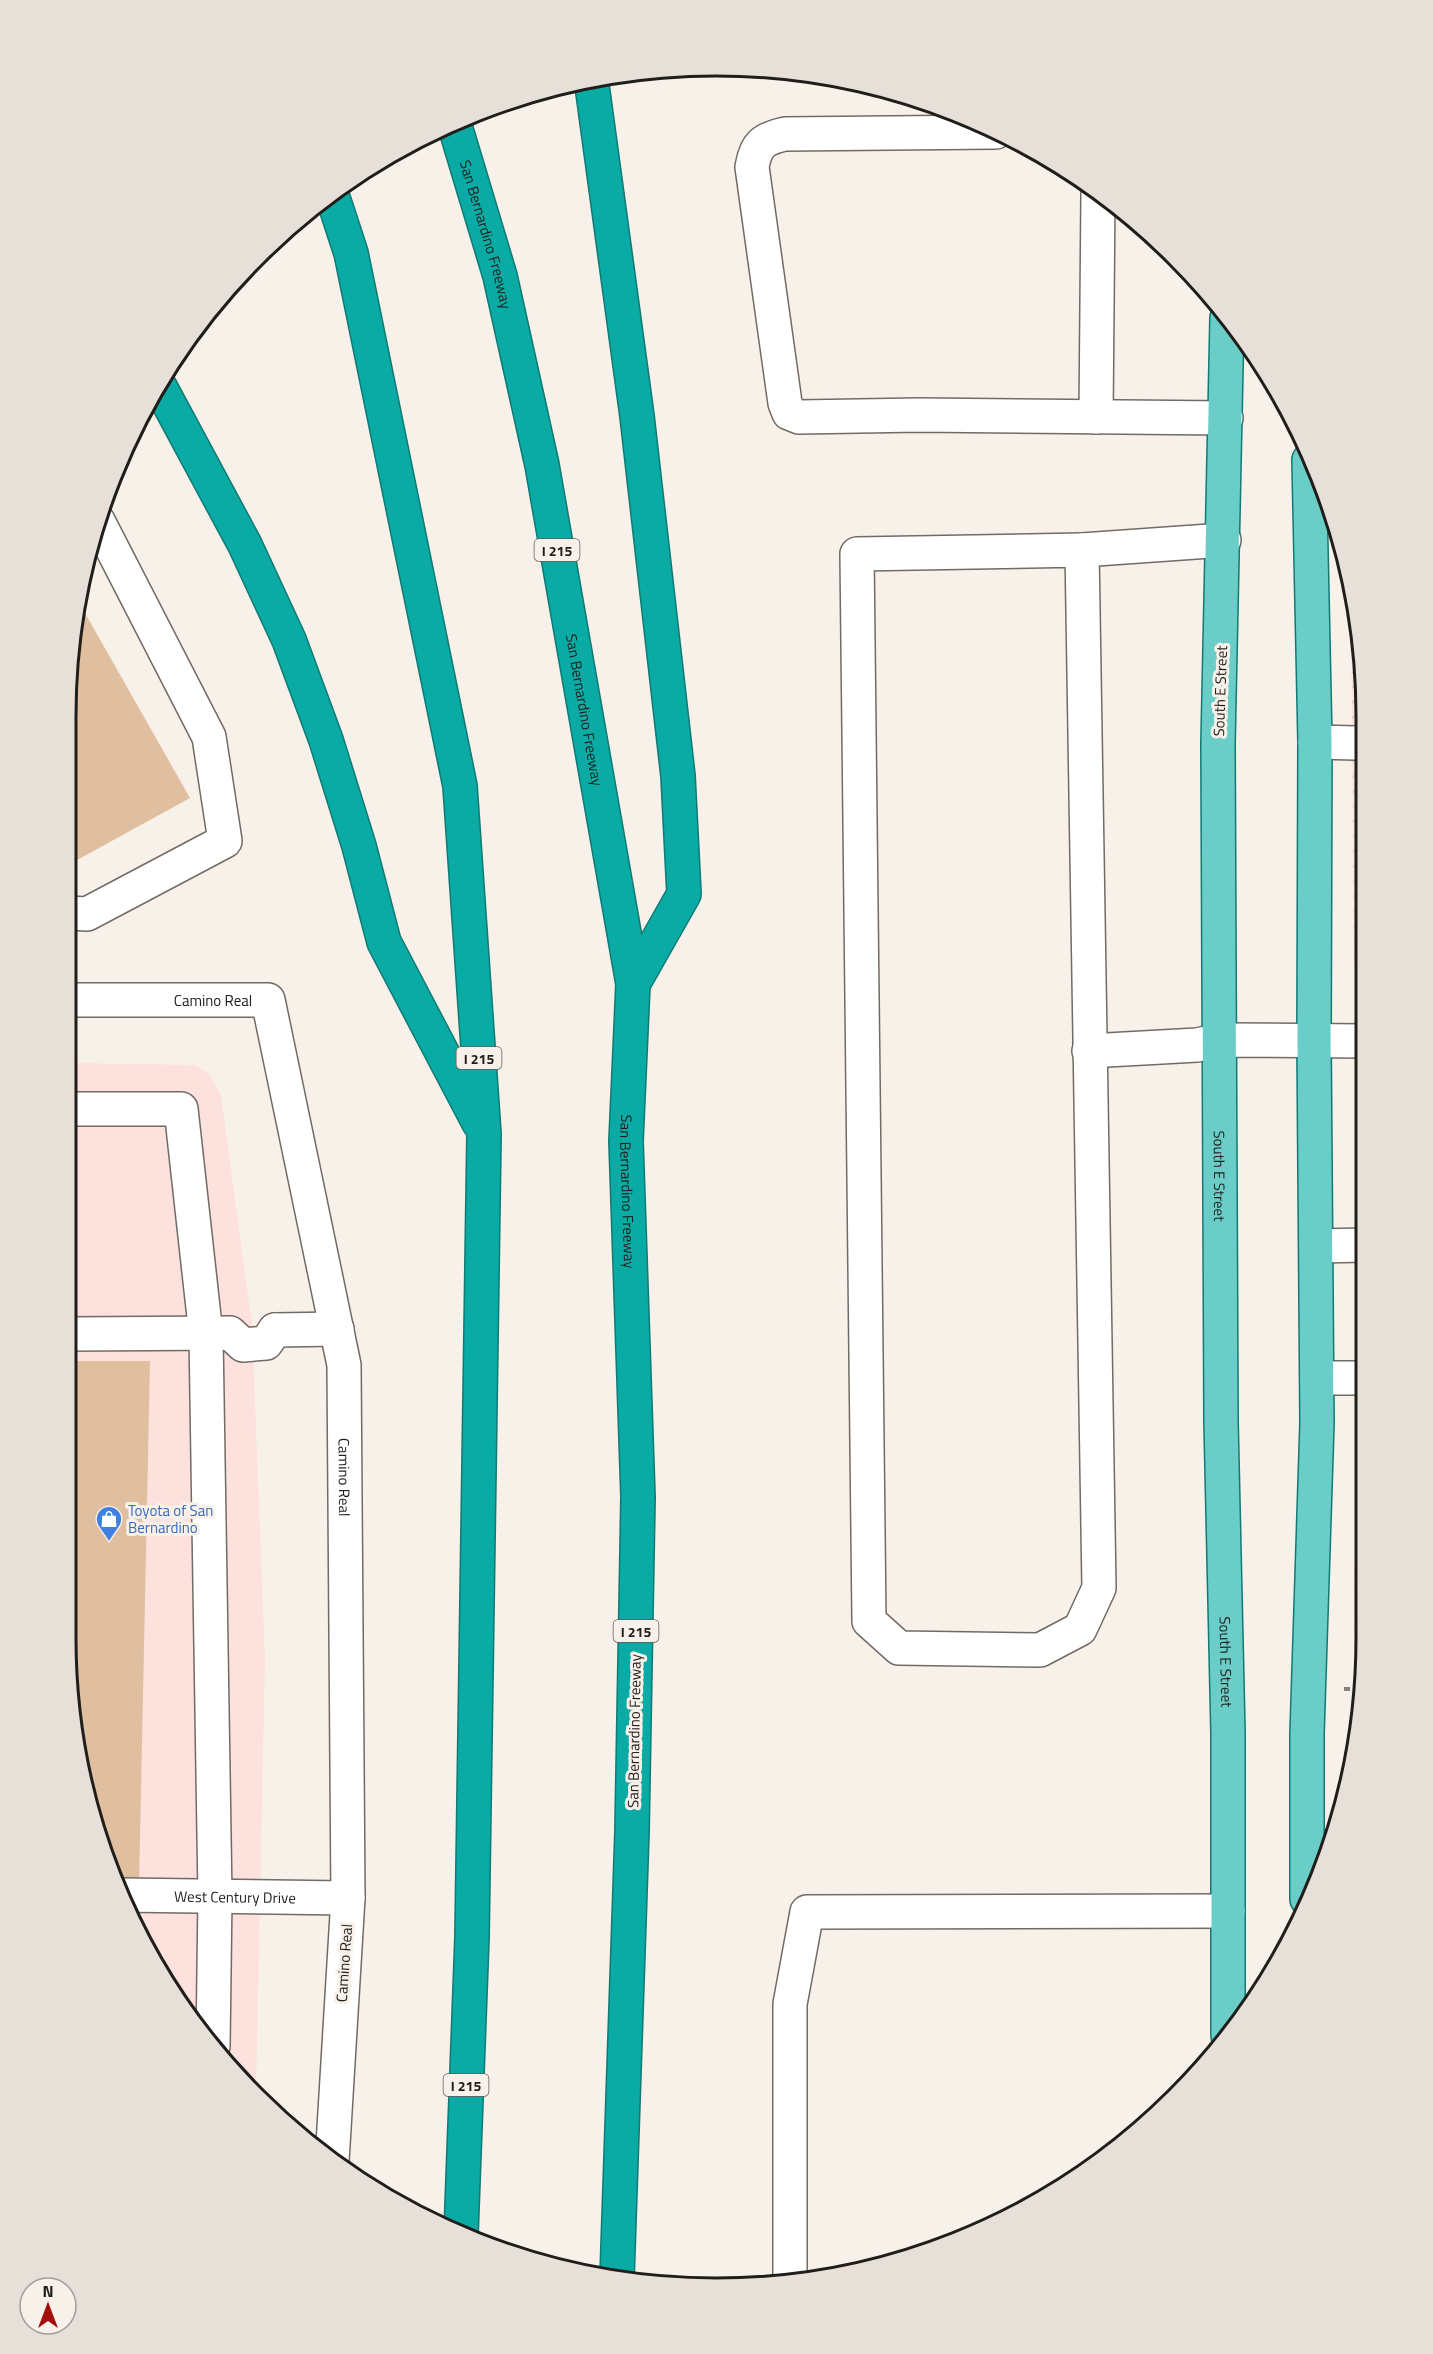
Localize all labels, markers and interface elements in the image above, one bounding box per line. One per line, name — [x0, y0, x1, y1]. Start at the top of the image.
street label: San Bernardino Freeway — [454, 157, 518, 311]
road number: I 215 — [534, 539, 580, 561]
street label: San Bernardino Freeway — [560, 632, 610, 788]
street label: South E Street — [1207, 644, 1233, 737]
street label: Camino Real — [174, 989, 252, 1012]
road number: I 215 — [456, 1047, 502, 1069]
street label: San Bernardino Freeway — [614, 1114, 642, 1269]
street label: South E Street — [1208, 1130, 1232, 1222]
street label: Camino Real — [333, 1438, 357, 1517]
place label: Toyota of San Bernardino — [128, 1499, 213, 1539]
shop icon: Toyota of San Bernardino — [94, 1504, 124, 1542]
street label: South E Street — [1214, 1616, 1239, 1708]
road number: I 215 — [614, 1620, 658, 1642]
street label: San Bernardino Freeway — [621, 1654, 647, 1808]
street label: West Century Drive — [174, 1884, 296, 1909]
street label: Camino Real — [330, 1923, 358, 2003]
road number: I 215 — [444, 2074, 488, 2096]
north arrow — [18, 2276, 78, 2336]
text: N — [42, 2279, 54, 2303]

